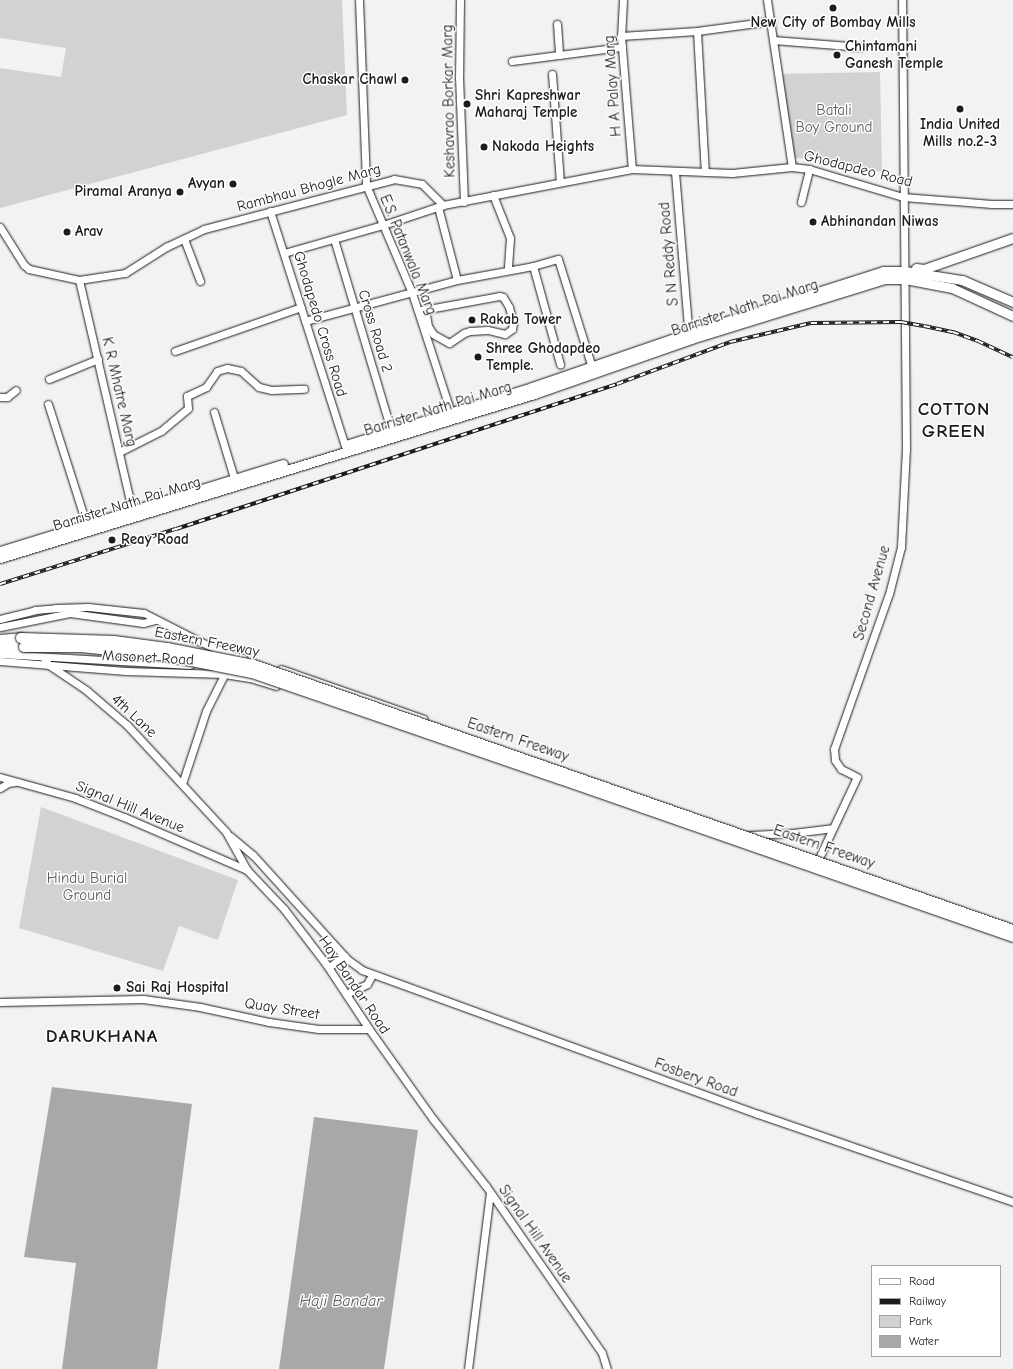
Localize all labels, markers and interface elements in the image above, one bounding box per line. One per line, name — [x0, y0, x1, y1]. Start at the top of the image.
marker: New City of Bombay Mills — [828, 3, 838, 13]
place label: New City of Bombay Mills — [750, 14, 916, 32]
street label: Keshavrao Borkar Marg — [439, 24, 459, 178]
street label: H A Palay Marg — [600, 35, 626, 137]
place label: Chintamani Ganesh Temple — [845, 37, 943, 72]
marker: Chintamani Ganesh Temple — [832, 50, 842, 60]
place label: Chaskar Chawl — [303, 71, 397, 89]
marker: Chaskar Chawl — [400, 75, 410, 85]
place label: Shri Kapreshwar Maharaj Temple — [475, 86, 580, 121]
marker: Shri Kapreshwar Maharaj Temple — [462, 99, 472, 109]
park label: Batali Boy Ground — [795, 101, 873, 136]
marker: India United Mills no.2-3 — [955, 104, 965, 114]
place label: India United Mills no.2-3 — [920, 115, 1000, 150]
place label: Nakoda Heights — [492, 138, 594, 156]
marker: Nakoda Heights — [479, 142, 489, 152]
street label: Ghodapdeo Road — [802, 147, 914, 191]
street label: Rambhau Bhogle Marg — [235, 160, 383, 216]
place label: Avyan — [188, 175, 225, 193]
marker: Avyan — [228, 179, 238, 189]
place label: Piramal Aranya — [75, 183, 172, 201]
marker: Piramal Aranya — [175, 187, 185, 197]
street label: E.S. Patanwala Marg — [376, 192, 440, 318]
street label: S N Reddy Road — [655, 201, 683, 307]
place label: Abhinandan Niwas — [821, 213, 938, 231]
marker: Abhinandan Niwas — [808, 217, 818, 227]
place label: Arav — [75, 223, 103, 241]
marker: Arav — [62, 227, 72, 237]
street label: Ghodapedo Cross Road — [289, 249, 351, 399]
street label: Barrister Nath Pai Marg — [669, 276, 821, 340]
street label: Cross Road 2 — [354, 288, 396, 374]
place label: Rakab Tower — [480, 311, 561, 329]
marker: Rakab Tower — [467, 315, 477, 325]
street label: K R Mhatre Marg — [98, 335, 140, 449]
place label: Shree Ghodapdeo Temple. — [486, 339, 600, 374]
marker: Shree Ghodapdeo Temple. — [473, 352, 483, 362]
street label: Barrister Nath Pai Marg — [362, 378, 514, 440]
district label: COTTON GREEN — [918, 399, 990, 443]
street label: Barrister Nath Pai Marg — [51, 473, 203, 535]
place label: Reay Road — [121, 531, 189, 549]
marker: Reay Road — [106, 534, 118, 546]
street label: Second Avenue — [850, 543, 894, 643]
street label: Eastern Freeway — [153, 623, 261, 661]
street label: Masonet Road — [102, 647, 194, 669]
street label: 4th Lane — [108, 691, 160, 741]
street label: Eastern Freeway — [465, 714, 571, 766]
street label: Signal Hill Avenue — [73, 777, 187, 837]
street label: Eastern Freeway — [771, 821, 877, 873]
park label: Hindu Burial Ground — [47, 869, 127, 904]
street label: Hay Bandar Road — [314, 932, 394, 1038]
place label: Sai Raj Hospital — [126, 979, 228, 997]
marker: Sai Raj Hospital — [111, 982, 123, 994]
street label: Quay Street — [243, 994, 321, 1024]
district label: DARUKHANA — [46, 1026, 158, 1048]
street label: Fosbery Road — [652, 1055, 740, 1101]
street label: Signal Hill Avenue — [495, 1182, 575, 1286]
legend — [871, 1265, 1001, 1357]
text: Road — [909, 1274, 935, 1288]
water label: Haji Bandar — [299, 1291, 383, 1311]
text: Railway — [909, 1294, 946, 1308]
text: Park — [909, 1314, 932, 1328]
text: Water — [909, 1334, 939, 1348]

